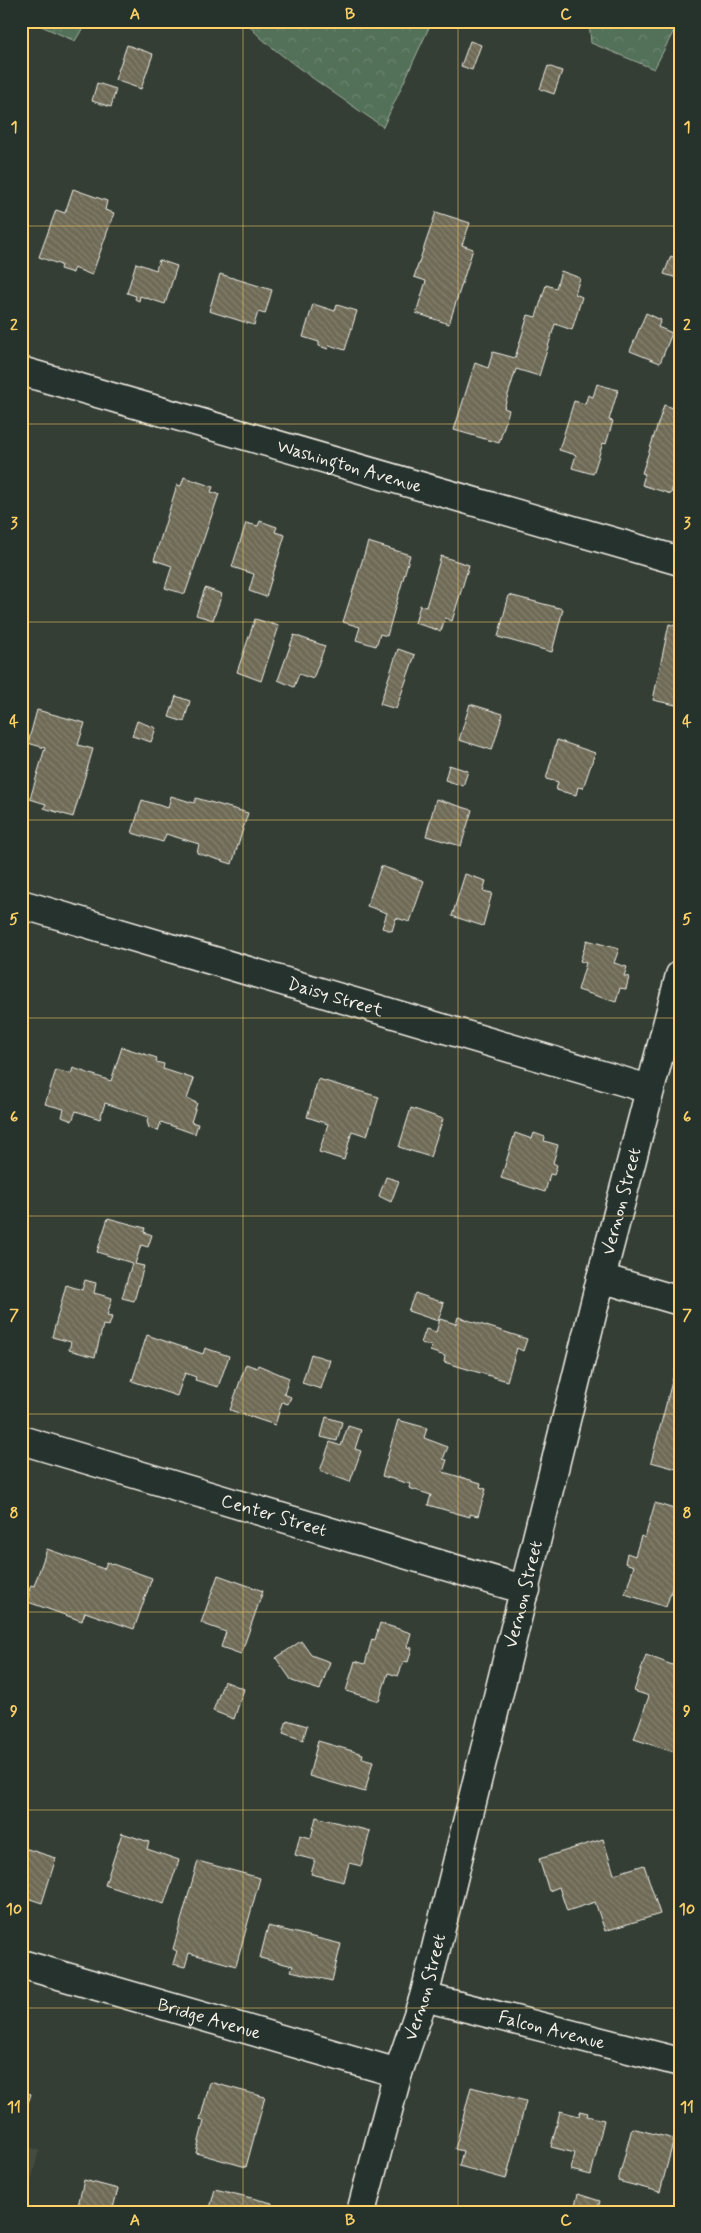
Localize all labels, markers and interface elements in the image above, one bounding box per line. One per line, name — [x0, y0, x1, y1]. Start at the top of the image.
text: A — [130, 4, 140, 25]
text: B — [345, 4, 355, 25]
text: C — [560, 4, 572, 25]
text: 1 — [10, 117, 18, 138]
text: 1 — [683, 117, 691, 138]
text: 2 — [10, 315, 18, 336]
text: 2 — [683, 315, 691, 336]
street label: Washington Avenue — [274, 434, 425, 499]
text: 3 — [10, 513, 18, 534]
text: 3 — [683, 513, 691, 534]
text: 4 — [9, 711, 19, 732]
text: 4 — [682, 711, 692, 732]
text: 5 — [9, 909, 19, 930]
text: 5 — [682, 909, 692, 930]
street label: Daisy Street — [285, 972, 386, 1023]
text: 6 — [10, 1107, 18, 1128]
text: 6 — [683, 1107, 691, 1128]
street label: Vernon Street — [596, 1145, 648, 1258]
text: 7 — [9, 1305, 19, 1326]
text: 7 — [682, 1305, 692, 1326]
street label: Center Street — [218, 1489, 330, 1543]
text: 8 — [9, 1503, 19, 1524]
text: 8 — [682, 1503, 692, 1524]
street label: Vernon Street — [499, 1538, 549, 1651]
text: 9 — [10, 1701, 18, 1722]
text: 9 — [683, 1701, 691, 1722]
text: 10 — [6, 1899, 22, 1920]
text: 10 — [679, 1899, 695, 1920]
street label: Vernon Street — [399, 1931, 452, 2044]
street label: Bridge Avenue — [154, 1993, 264, 2046]
street label: Falcon Avenue — [496, 2005, 608, 2056]
text: 11 — [7, 2097, 21, 2118]
text: 11 — [680, 2097, 694, 2118]
text: A — [130, 2210, 140, 2231]
text: B — [345, 2210, 355, 2231]
text: C — [560, 2210, 572, 2231]

